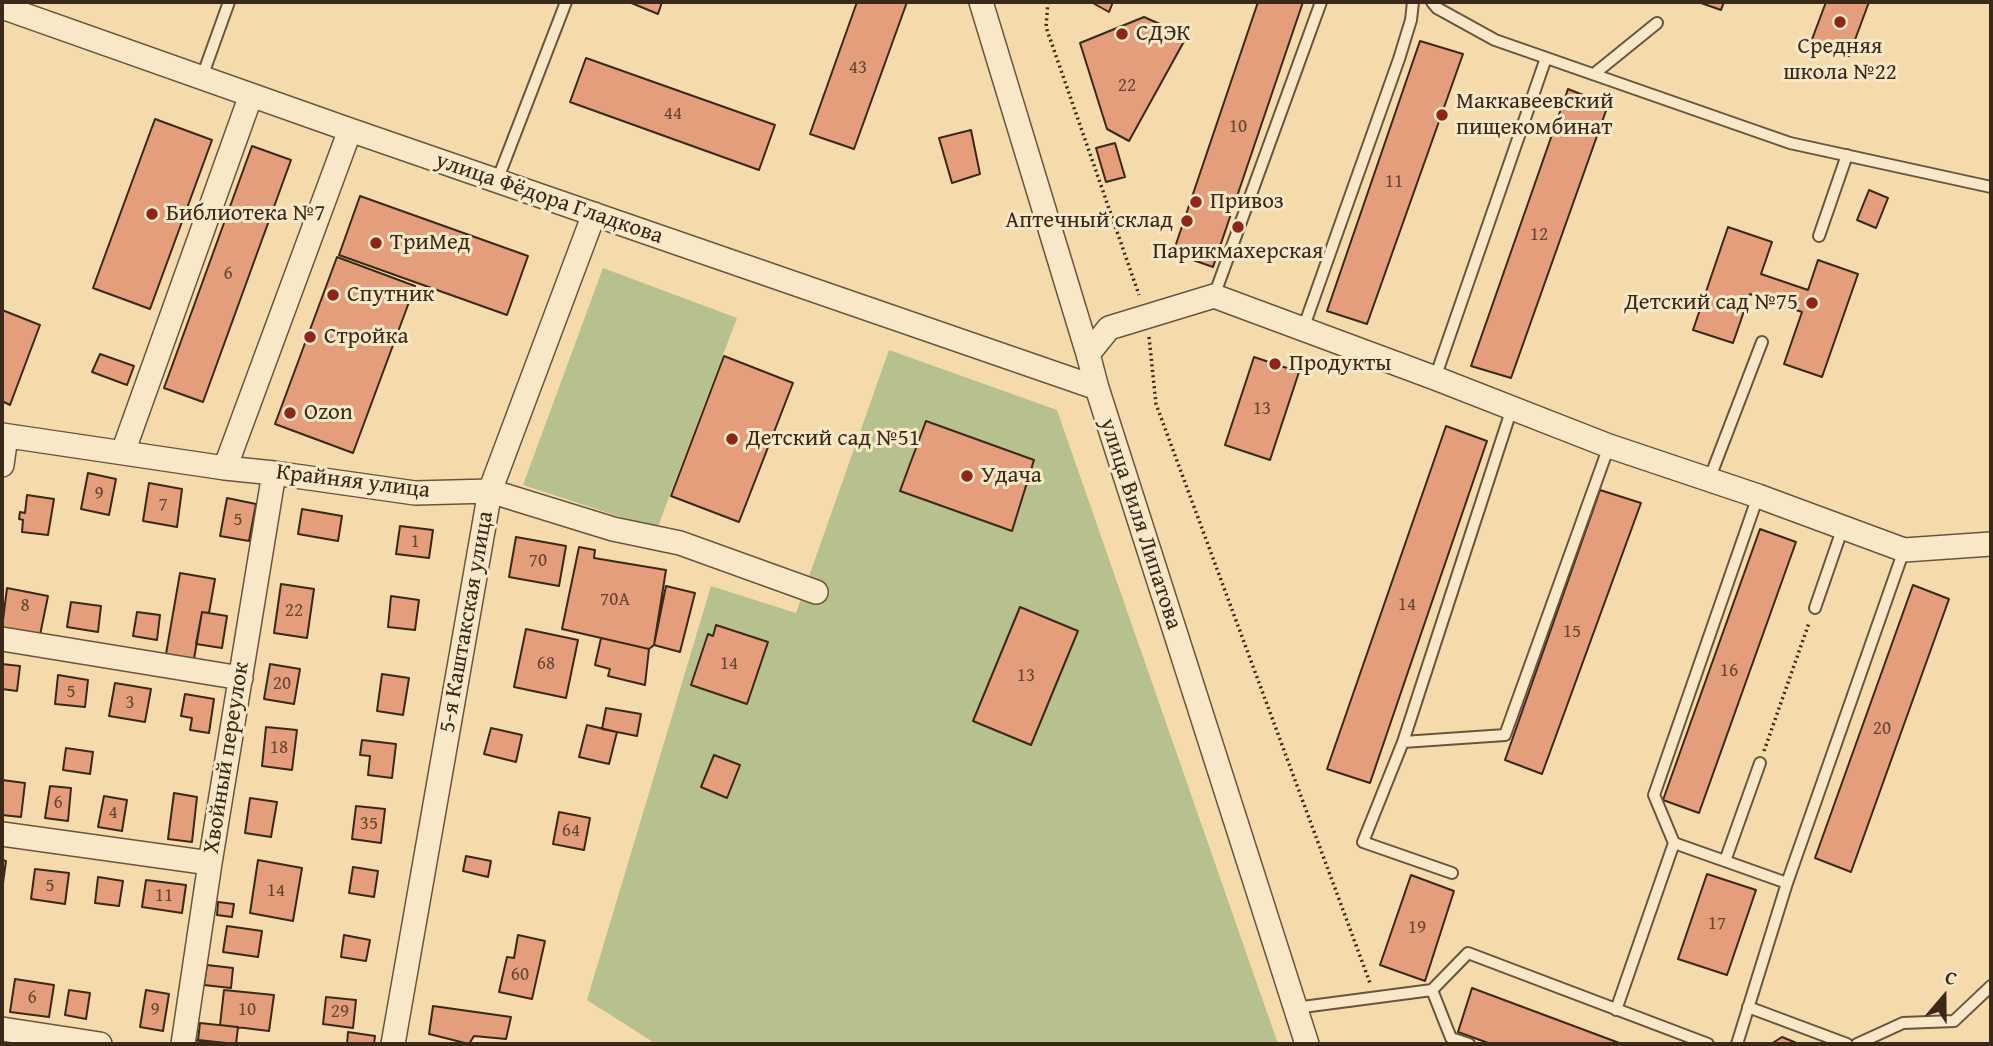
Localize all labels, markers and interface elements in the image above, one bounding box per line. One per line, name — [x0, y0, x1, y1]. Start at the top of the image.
marker: Средняя школа №22 — [1832, 14, 1848, 30]
place label: СДЭК — [1136, 20, 1190, 48]
marker: СДЭК — [1114, 26, 1130, 42]
place label: Средняя школа №22 — [1783, 33, 1897, 87]
house number: 43 — [849, 57, 867, 79]
house number: 22 — [1118, 75, 1136, 97]
place label: Маккавеевский пищекомбинат — [1456, 88, 1614, 142]
house number: 44 — [664, 103, 682, 125]
marker: Маккавеевский пищекомбинат — [1434, 107, 1450, 123]
house number: 10 — [1229, 116, 1247, 138]
street label: улица Фёдора Гладкова — [432, 147, 666, 251]
house number: 11 — [1385, 171, 1403, 193]
place label: Привоз — [1210, 188, 1284, 216]
marker: Привоз — [1188, 194, 1204, 210]
place label: Библиотека №7 — [166, 200, 325, 228]
marker: Библиотека №7 — [144, 206, 160, 222]
place label: Аптечный склад — [1005, 207, 1173, 235]
marker: Аптечный склад — [1179, 213, 1195, 229]
marker: Парикмахерская — [1230, 219, 1246, 235]
house number: 12 — [1530, 224, 1548, 246]
place label: ТриМед — [390, 229, 470, 257]
marker: ТриМед — [368, 235, 384, 251]
place label: Парикмахерская — [1152, 238, 1324, 266]
house number: 6 — [223, 263, 233, 285]
place label: Спутник — [347, 281, 434, 309]
marker: Спутник — [325, 287, 341, 303]
place label: Детский сад №75 — [1624, 289, 1798, 317]
marker: Детский сад №75 — [1804, 295, 1820, 311]
place label: Стройка — [324, 323, 408, 351]
marker: Стройка — [302, 329, 318, 345]
place label: Продукты — [1289, 350, 1391, 378]
marker: Продукты — [1267, 356, 1283, 372]
house number: 13 — [1253, 398, 1271, 420]
place label: Ozon — [304, 399, 353, 427]
marker: Ozon — [282, 405, 298, 421]
street label: улица Виля Липатова — [1093, 415, 1187, 633]
place label: Детский сад №51 — [746, 425, 920, 453]
marker: Детский сад №51 — [724, 431, 740, 447]
street label: Крайняя улица — [274, 459, 432, 505]
place label: Удача — [981, 462, 1042, 490]
marker: Удача — [959, 468, 975, 484]
house number: 9 — [94, 483, 104, 505]
house number: 7 — [158, 494, 168, 516]
house number: 5 — [233, 509, 243, 531]
street label: 5-я Каштакская улица — [434, 509, 500, 735]
house number: 1 — [410, 531, 420, 553]
house number: 70 — [529, 550, 547, 572]
house number: 70А — [600, 589, 630, 611]
house number: 14 — [1398, 594, 1416, 616]
house number: 8 — [20, 595, 30, 617]
house number: 22 — [285, 600, 303, 622]
house number: 15 — [1563, 621, 1581, 643]
house number: 68 — [537, 653, 555, 675]
house number: 14 — [720, 653, 738, 675]
street label: Хвойный переулок — [198, 660, 256, 856]
house number: 16 — [1720, 660, 1738, 682]
house number: 13 — [1017, 665, 1035, 687]
house number: 20 — [273, 673, 291, 695]
house number: 5 — [66, 681, 76, 703]
house number: 3 — [125, 692, 135, 714]
house number: 20 — [1873, 718, 1891, 740]
house number: 18 — [270, 737, 288, 759]
house number: 6 — [53, 792, 63, 814]
house number: 4 — [108, 802, 118, 824]
house number: 35 — [360, 813, 378, 835]
house number: 64 — [562, 820, 580, 842]
house number: 5 — [45, 875, 55, 897]
house number: 14 — [267, 880, 285, 902]
house number: 11 — [155, 885, 173, 907]
house number: 17 — [1708, 913, 1726, 935]
house number: 19 — [1408, 917, 1426, 939]
north arrow — [1909, 962, 1979, 1032]
text: С — [1941, 962, 1961, 992]
house number: 60 — [511, 964, 529, 986]
house number: 6 — [27, 987, 37, 1009]
house number: 9 — [150, 999, 160, 1021]
house number: 10 — [238, 999, 256, 1021]
house number: 29 — [331, 1001, 349, 1023]

